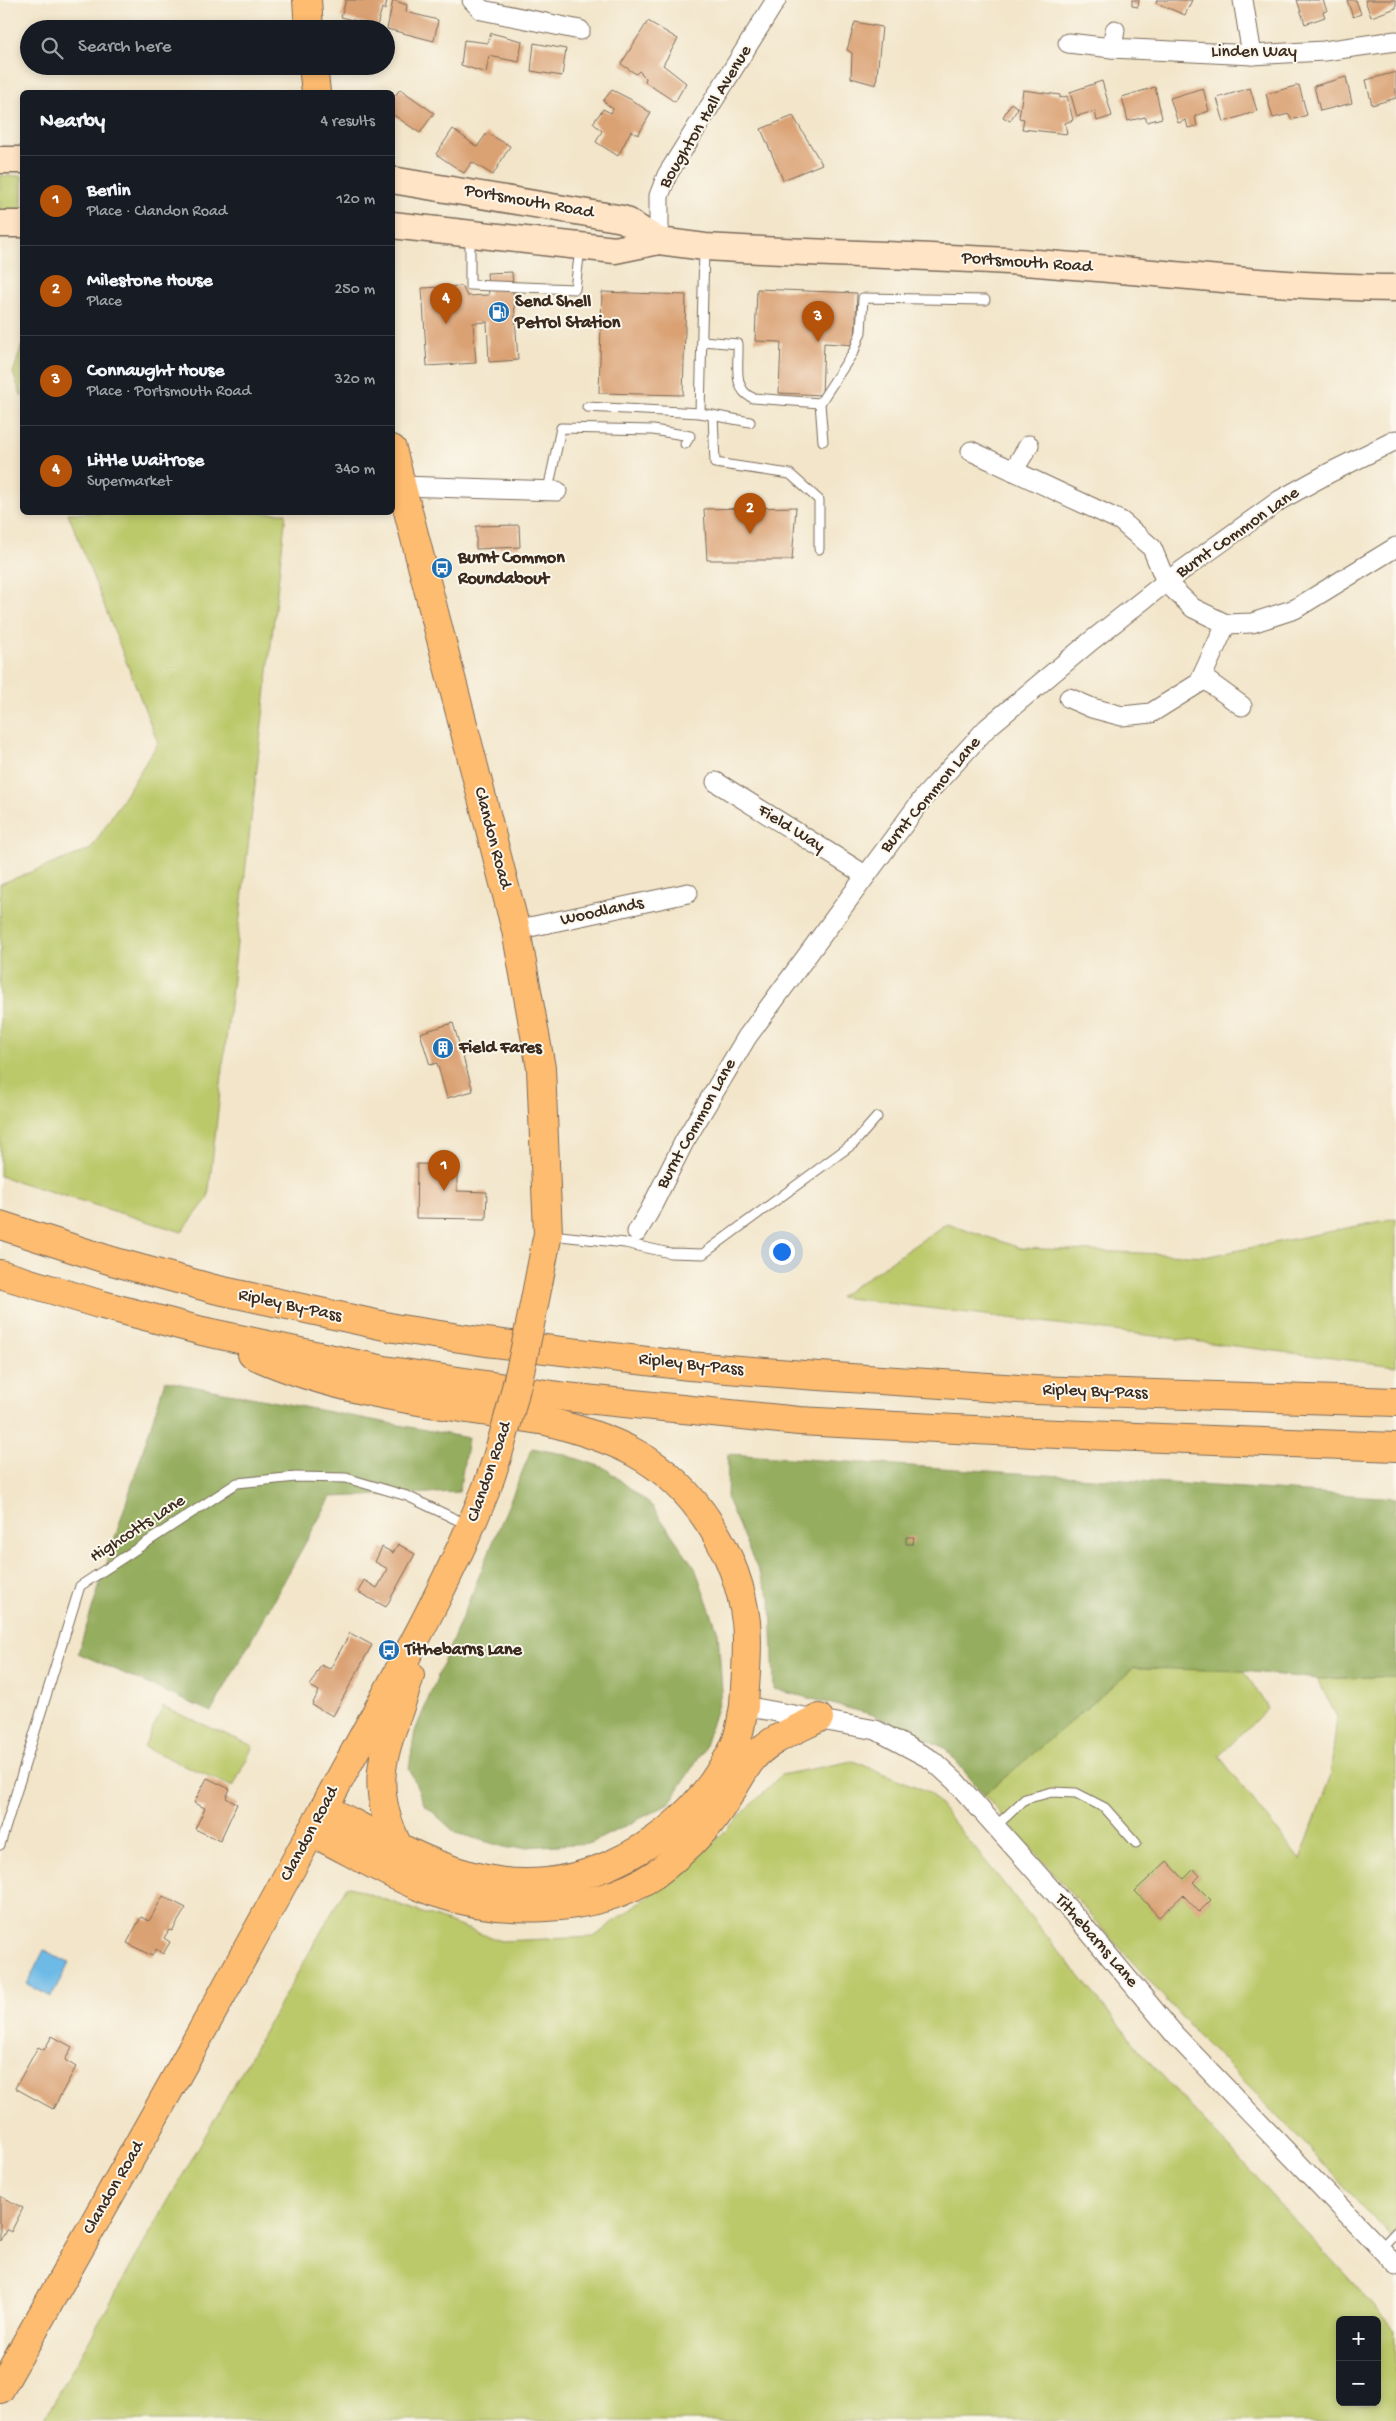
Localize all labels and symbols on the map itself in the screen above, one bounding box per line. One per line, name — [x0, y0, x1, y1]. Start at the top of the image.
street label: Boughton Hall Avenue — [655, 41, 757, 193]
street label: Linden Way — [1211, 42, 1297, 63]
street label: Portsmouth Road — [462, 180, 597, 224]
street label: Portsmouth Road — [960, 248, 1094, 278]
pin: 4 — [430, 283, 462, 324]
place label: Send Shell Petrol Station — [514, 292, 621, 334]
fuel station icon: Send Shell Petrol Station — [487, 300, 511, 324]
pin: 3 — [802, 301, 834, 342]
street label: Burnt Common Lane — [1172, 482, 1304, 584]
pin: 2 — [734, 493, 766, 534]
place label: Burnt Common Roundabout — [457, 548, 565, 590]
bus stop icon: Burnt Common Roundabout — [430, 556, 454, 580]
street label: Burnt Common Lane — [876, 732, 986, 858]
street label: Clandon Road — [468, 785, 516, 892]
street label: Field Way — [753, 800, 829, 858]
street label: Woodlands — [559, 893, 647, 931]
building icon: Field Fares — [431, 1036, 455, 1060]
place label: Field Fares — [458, 1038, 543, 1059]
street label: Burnt Common Lane — [652, 1055, 742, 1194]
pin: 1 — [428, 1150, 460, 1191]
your location — [769, 1239, 795, 1265]
street label: Ripley By-Pass — [236, 1285, 345, 1328]
street label: Ripley By-Pass — [637, 1349, 746, 1381]
street label: Ripley By-Pass — [1042, 1380, 1149, 1404]
street label: Clandon Road — [463, 1418, 517, 1525]
street label: Highcotts Lane — [86, 1490, 190, 1568]
bus stop icon: Tithebarns Lane — [377, 1638, 401, 1662]
place label: Tithebarns Lane — [403, 1640, 523, 1661]
street label: Clandon Road — [276, 1782, 344, 1885]
street label: Tithebarns Lane — [1049, 1889, 1143, 1993]
street label: Clandon Road — [79, 2136, 150, 2238]

